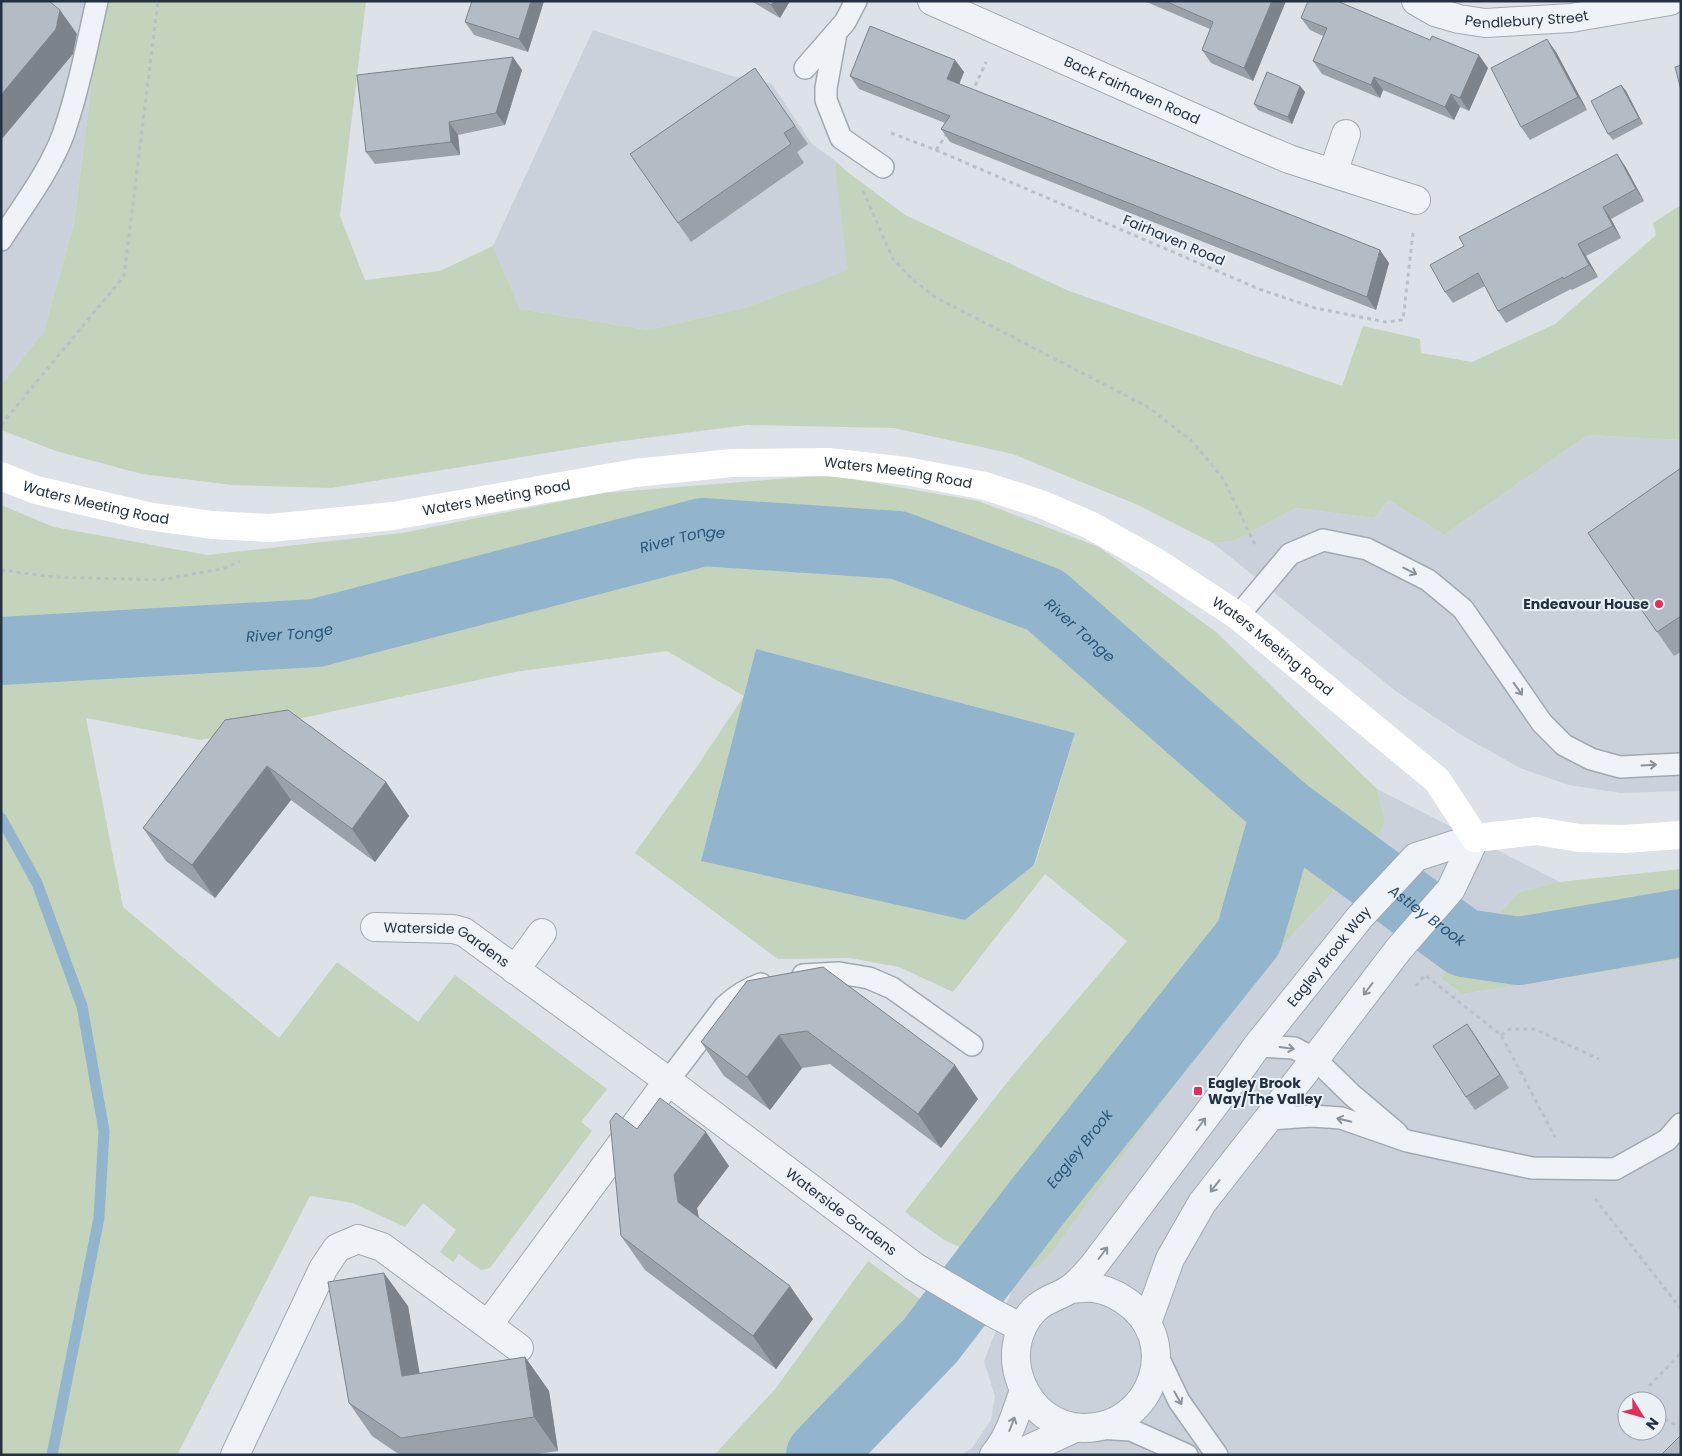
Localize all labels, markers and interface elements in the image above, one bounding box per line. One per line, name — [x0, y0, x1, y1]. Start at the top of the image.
street label: Pendlebury Street — [1464, 5, 1590, 33]
street label: Back Fairhaven Road — [1061, 51, 1203, 129]
street label: Fairhaven Road — [1120, 209, 1228, 271]
street label: Waters Meeting Road — [823, 452, 974, 493]
street label: Waters Meeting Road — [421, 475, 572, 521]
street label: Waters Meeting Road — [20, 476, 170, 529]
water label: River Tonge — [637, 521, 726, 558]
one-way arrow — [1402, 567, 1417, 576]
street label: Waters Meeting Road — [1208, 592, 1338, 700]
water label: River Tonge — [1040, 593, 1120, 667]
place label: Endeavour House — [1523, 594, 1649, 614]
marker: Endeavour House — [1653, 598, 1665, 610]
water label: River Tonge — [245, 618, 335, 647]
one-way arrow — [1513, 682, 1523, 696]
one-way arrow — [1641, 761, 1657, 770]
water label: Astley Brook — [1384, 879, 1471, 952]
street label: Eagley Brook Way — [1282, 902, 1375, 1011]
street label: Waterside Gardens — [383, 917, 514, 972]
one-way arrow — [1363, 982, 1374, 995]
one-way arrow — [1279, 1043, 1295, 1053]
place label: Eagley Brook Way/The Valley — [1208, 1073, 1322, 1109]
marker: Eagley Brook Way/The Valley — [1192, 1085, 1204, 1097]
water label: Eagley Brook — [1041, 1104, 1118, 1192]
one-way arrow — [1336, 1115, 1352, 1124]
one-way arrow — [1195, 1118, 1206, 1131]
street label: Waterside Gardens — [781, 1163, 901, 1260]
one-way arrow — [1209, 1179, 1220, 1192]
one-way arrow — [1098, 1246, 1108, 1260]
one-way arrow — [1173, 1391, 1183, 1406]
north arrow — [1617, 1391, 1667, 1441]
text: N — [1641, 1414, 1664, 1434]
one-way arrow — [1008, 1417, 1017, 1432]

